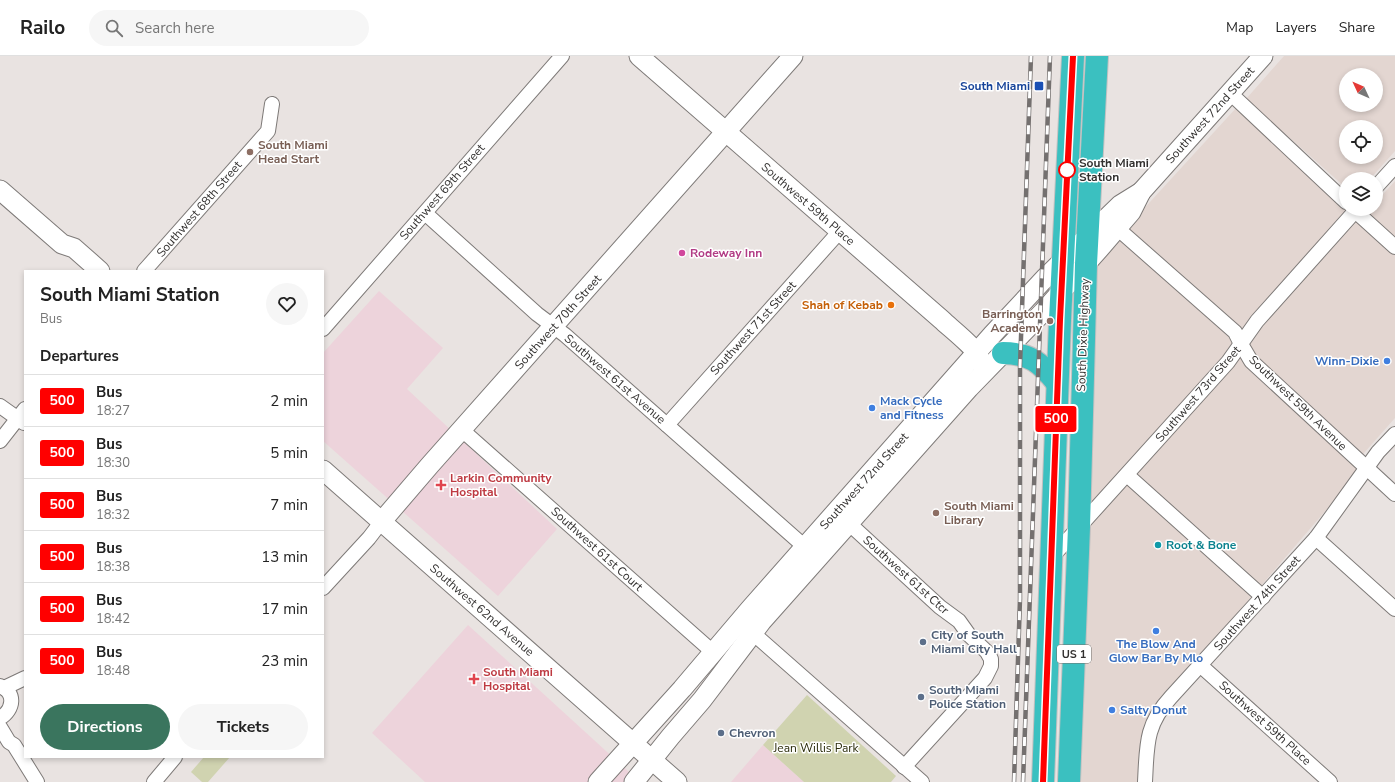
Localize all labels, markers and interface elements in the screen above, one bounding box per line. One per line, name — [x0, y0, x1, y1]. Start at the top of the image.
search box — [89, 10, 369, 46]
text: Railo — [20, 15, 65, 41]
icon: search — [103, 17, 125, 39]
text: Search here — [135, 18, 215, 38]
text: Map — [1226, 18, 1253, 37]
text: Layers — [1275, 18, 1317, 37]
text: Share — [1339, 18, 1375, 37]
street label: Southwest 72nd Street — [1162, 63, 1258, 167]
north arrow — [1339, 68, 1383, 112]
map controls — [1339, 68, 1383, 216]
place label: South Miami — [960, 78, 1030, 94]
marker: South Miami — [1033, 80, 1045, 92]
button: locate — [1339, 120, 1383, 164]
place label: South Miami Head Start — [258, 137, 328, 167]
street label: Southwest 69th Street — [396, 140, 489, 243]
marker: South Miami Head Start — [245, 147, 255, 157]
place label: South Miami Station — [1079, 155, 1149, 185]
street label: Southwest 68th Street — [153, 157, 246, 260]
street label: Southwest 59th Place — [758, 159, 858, 249]
marker: South Miami Station — [1058, 161, 1076, 179]
button: layers — [1339, 172, 1383, 216]
place label: Rodeway Inn — [690, 245, 762, 261]
marker: Rodeway Inn — [677, 248, 687, 258]
street label: Southwest 70th Street — [511, 271, 605, 373]
street label: Southwest 71st Street — [706, 277, 800, 378]
street label: South Dixie Highway — [1073, 277, 1093, 392]
text: South Miami Station — [40, 282, 220, 308]
button: heart — [266, 283, 308, 325]
place label: Shah of Kebab — [802, 297, 883, 313]
marker: Shah of Kebab — [886, 300, 896, 310]
place label: Barrington Academy — [982, 306, 1043, 336]
text: Bus — [40, 310, 62, 328]
marker: Barrington Academy — [1045, 316, 1055, 326]
street label: Southwest 61st Avenue — [561, 331, 669, 427]
street label: Southwest 73rd Street — [1152, 342, 1245, 446]
text: Departures — [40, 346, 119, 366]
street label: Southwest 59th Avenue — [1246, 352, 1350, 454]
place label: Winn-Dixie — [1315, 353, 1379, 369]
marker: Winn-Dixie — [1382, 356, 1392, 366]
text: Bus — [96, 382, 122, 402]
text: 500 — [49, 391, 75, 410]
text: 2 min — [270, 391, 308, 411]
place label: Mack Cycle and Fitness — [880, 393, 944, 423]
text: 18:27 — [96, 402, 130, 420]
marker: Mack Cycle and Fitness — [867, 403, 877, 413]
line badge: 500 — [1033, 406, 1079, 432]
text: 500 — [1043, 409, 1069, 428]
street label: Southwest 72nd Street — [816, 429, 912, 533]
text: Bus — [96, 434, 122, 454]
text: 500 — [49, 443, 75, 462]
text: 5 min — [270, 443, 308, 463]
text: 18:30 — [96, 454, 130, 472]
place label: Larkin Community Hospital — [450, 470, 552, 500]
marker: Larkin Community Hospital — [435, 479, 447, 491]
text: Bus — [96, 486, 122, 506]
text: 500 — [49, 495, 75, 514]
text: 7 min — [270, 495, 308, 515]
place label: South Miami Library — [944, 498, 1014, 528]
street label: Southwest 61st Court — [548, 503, 647, 595]
text: 18:32 — [96, 506, 130, 524]
marker: South Miami Library — [931, 508, 941, 518]
street label: Southwest 61st Ctcr — [860, 532, 953, 618]
place label: Root & Bone — [1166, 537, 1237, 553]
text: Bus — [96, 538, 122, 558]
marker: Root & Bone — [1153, 540, 1163, 550]
text: 500 — [49, 547, 75, 566]
text: 13 min — [261, 547, 308, 567]
street label: Southwest 74th Street — [1210, 552, 1304, 654]
text: 18:38 — [96, 558, 130, 576]
street label: Southwest 62nd Avenue — [426, 560, 538, 660]
text: Bus — [96, 590, 122, 610]
text: 500 — [49, 599, 75, 618]
text: 17 min — [261, 599, 308, 619]
text: 18:42 — [96, 610, 130, 628]
marker: The Blow And Glow Bar By Mlo — [1151, 626, 1161, 636]
place label: City of South Miami City Hall — [931, 627, 1017, 657]
place label: The Blow And Glow Bar By Mlo — [1109, 636, 1203, 666]
marker: City of South Miami City Hall — [918, 637, 928, 647]
text: Bus — [96, 642, 122, 662]
road number: US 1 — [1057, 645, 1091, 663]
text: 500 — [49, 651, 75, 670]
text: 23 min — [261, 651, 308, 671]
text: 18:48 — [96, 662, 130, 680]
place label: South Miami Hospital — [483, 664, 553, 694]
marker: South Miami Hospital — [468, 673, 480, 685]
street label: Southwest 59th Place — [1215, 677, 1315, 769]
place label: South Miami Police Station — [929, 682, 1006, 712]
marker: South Miami Police Station — [916, 692, 926, 702]
place label: Salty Donut — [1120, 702, 1187, 718]
button: Directions — [40, 704, 170, 750]
button: Tickets — [178, 704, 308, 750]
marker: Salty Donut — [1107, 705, 1117, 715]
place label: Chevron — [729, 725, 775, 741]
marker: Chevron — [716, 728, 726, 738]
park label: Jean Willis Park — [772, 740, 860, 756]

